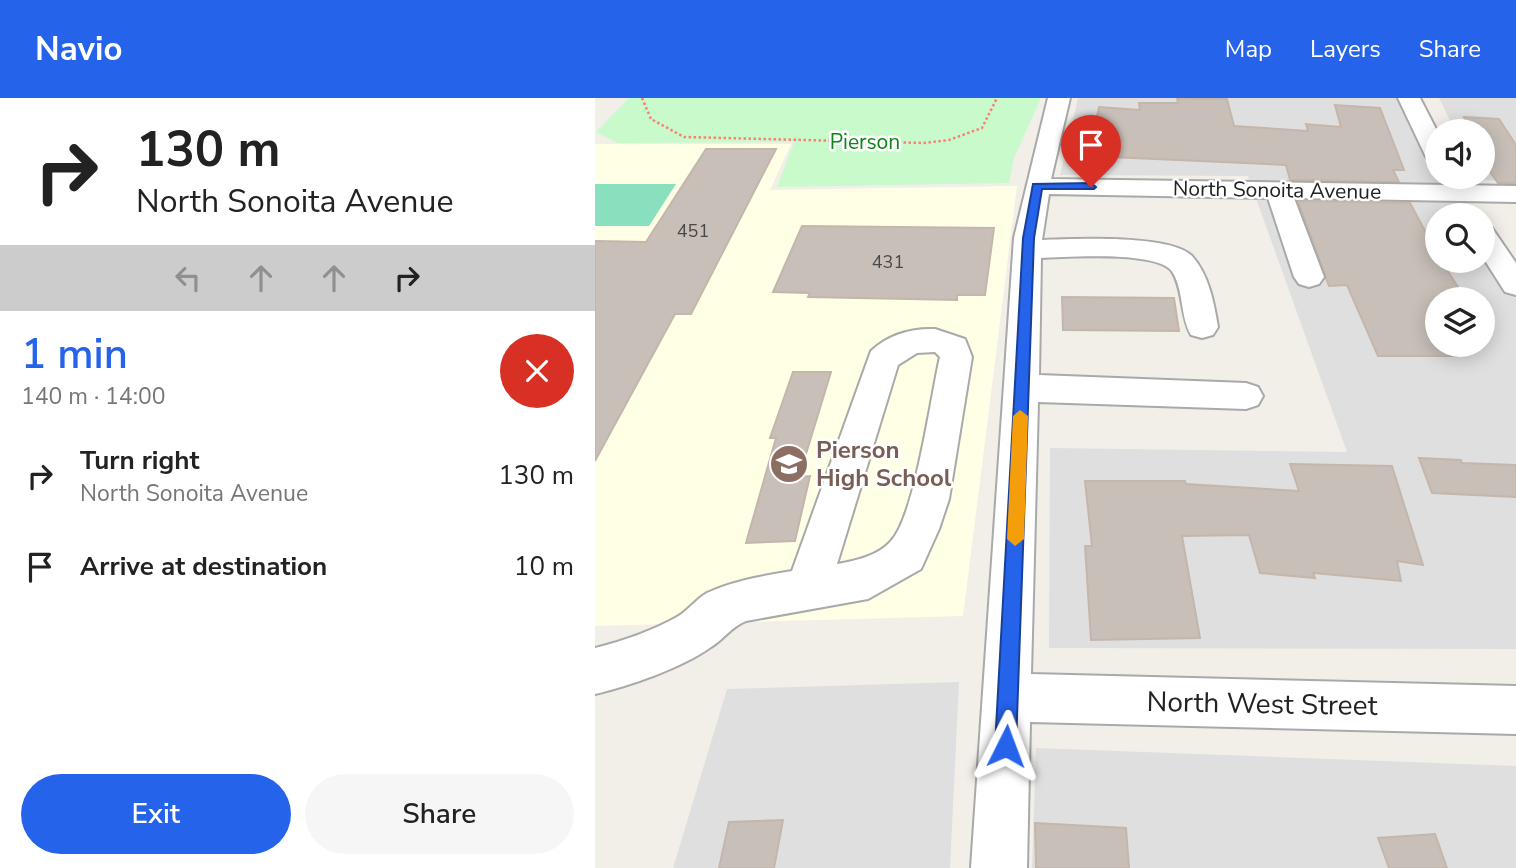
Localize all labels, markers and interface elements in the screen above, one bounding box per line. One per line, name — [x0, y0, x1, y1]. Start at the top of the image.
text: Navio — [35, 27, 122, 72]
text: Map — [1225, 33, 1272, 65]
text: Layers — [1310, 33, 1381, 65]
text: Share — [1419, 33, 1481, 65]
pin — [1061, 115, 1121, 187]
text: 130 m — [136, 116, 280, 183]
map controls — [1425, 119, 1495, 357]
button: sound — [1425, 119, 1495, 189]
icon: right — [21, 126, 112, 217]
icon: arrive — [1072, 126, 1110, 164]
park label: Pierson — [830, 128, 900, 156]
street label: North Sonoita Avenue — [1173, 174, 1381, 206]
text: North Sonoita Avenue — [136, 180, 454, 223]
button: search — [1425, 203, 1495, 273]
house number: 451 — [677, 219, 709, 243]
house number: 431 — [872, 250, 904, 274]
icon: left — [169, 259, 207, 297]
icon: ahead — [242, 259, 280, 297]
icon: ahead — [315, 259, 353, 297]
icon: right — [388, 259, 426, 297]
button: layers — [1425, 287, 1495, 357]
text: 1 min — [21, 326, 128, 383]
button: close — [500, 334, 574, 408]
text: 140 m · 14:00 — [21, 381, 166, 412]
place label: Pierson High School — [816, 434, 952, 494]
text: Turn right — [80, 443, 199, 478]
school or university icon: Pierson High School — [768, 443, 810, 485]
icon: right — [21, 457, 59, 495]
text: 130 m — [498, 458, 574, 493]
text: North Sonoita Avenue — [80, 478, 308, 509]
icon: arrive — [21, 548, 59, 586]
text: Arrive at destination — [80, 549, 327, 584]
text: 10 m — [514, 549, 574, 584]
street label: North West Street — [1146, 683, 1378, 725]
position arrow — [969, 709, 1043, 783]
button: Exit — [21, 774, 291, 854]
button: Share — [305, 774, 574, 854]

